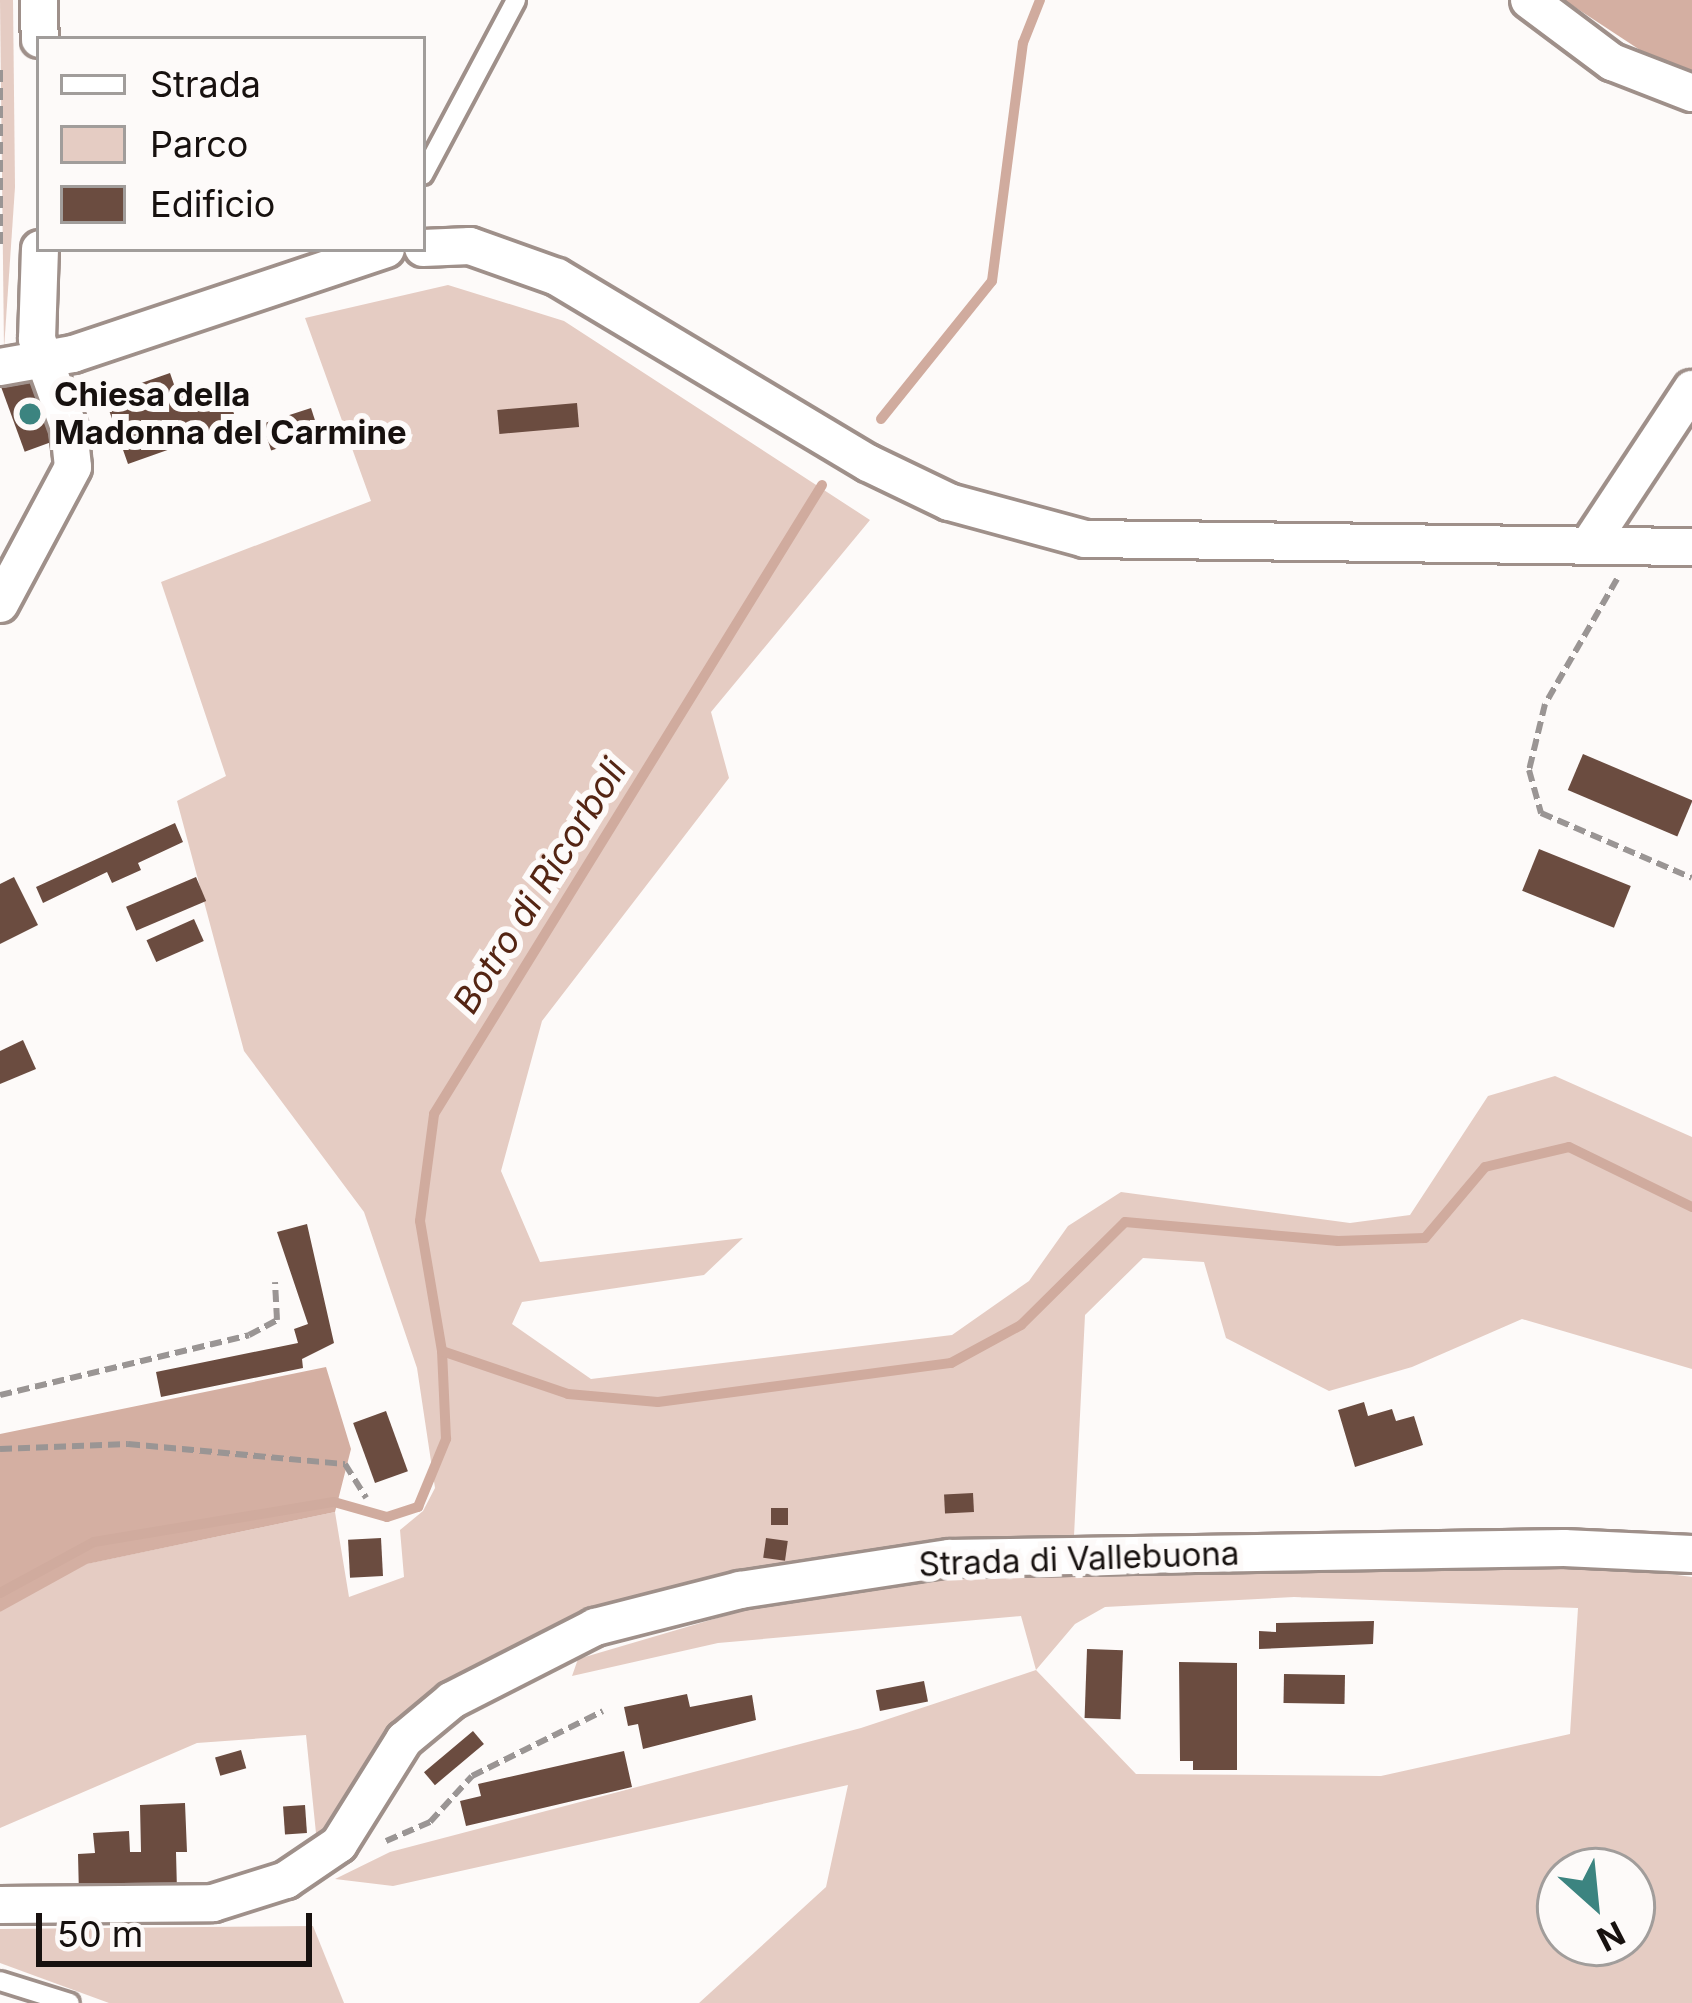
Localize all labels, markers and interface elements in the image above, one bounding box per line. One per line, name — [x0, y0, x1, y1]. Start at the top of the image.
legend — [36, 36, 426, 252]
text: Strada — [150, 62, 261, 106]
text: Parco — [150, 122, 248, 166]
text: Edificio — [150, 182, 275, 226]
place label: Chiesa della Madonna del Carmine — [54, 375, 407, 453]
marker: Chiesa della Madonna del Carmine — [17, 401, 43, 427]
water label: Botro di Ricorboli — [444, 751, 636, 1021]
street label: Strada di Vallebuona — [918, 1534, 1240, 1584]
north arrow — [1536, 1847, 1656, 1967]
scale bar — [42, 1889, 318, 1963]
text: 50 m — [57, 1912, 143, 1956]
text: N — [1591, 1913, 1631, 1960]

